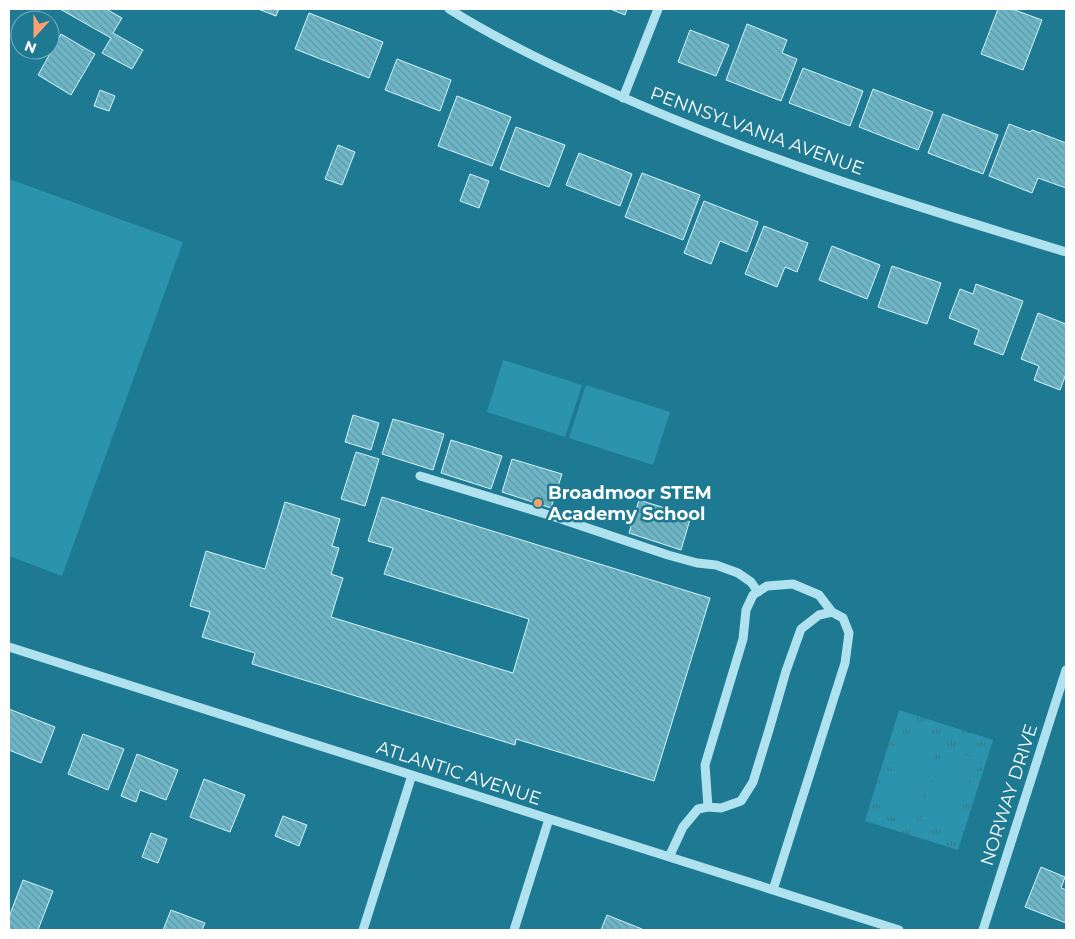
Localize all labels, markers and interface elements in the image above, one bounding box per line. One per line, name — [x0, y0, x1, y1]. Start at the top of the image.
north arrow — [10, 10, 60, 60]
text: N — [22, 37, 39, 58]
street label: PENNSYLVANIA AVENUE — [647, 82, 867, 180]
place label: Broadmoor STEM Academy School — [547, 482, 712, 525]
marker: Broadmoor STEM Academy School — [532, 497, 544, 509]
street label: NORWAY DRIVE — [976, 721, 1042, 869]
street label: ATLANTIC AVENUE — [374, 736, 544, 810]

